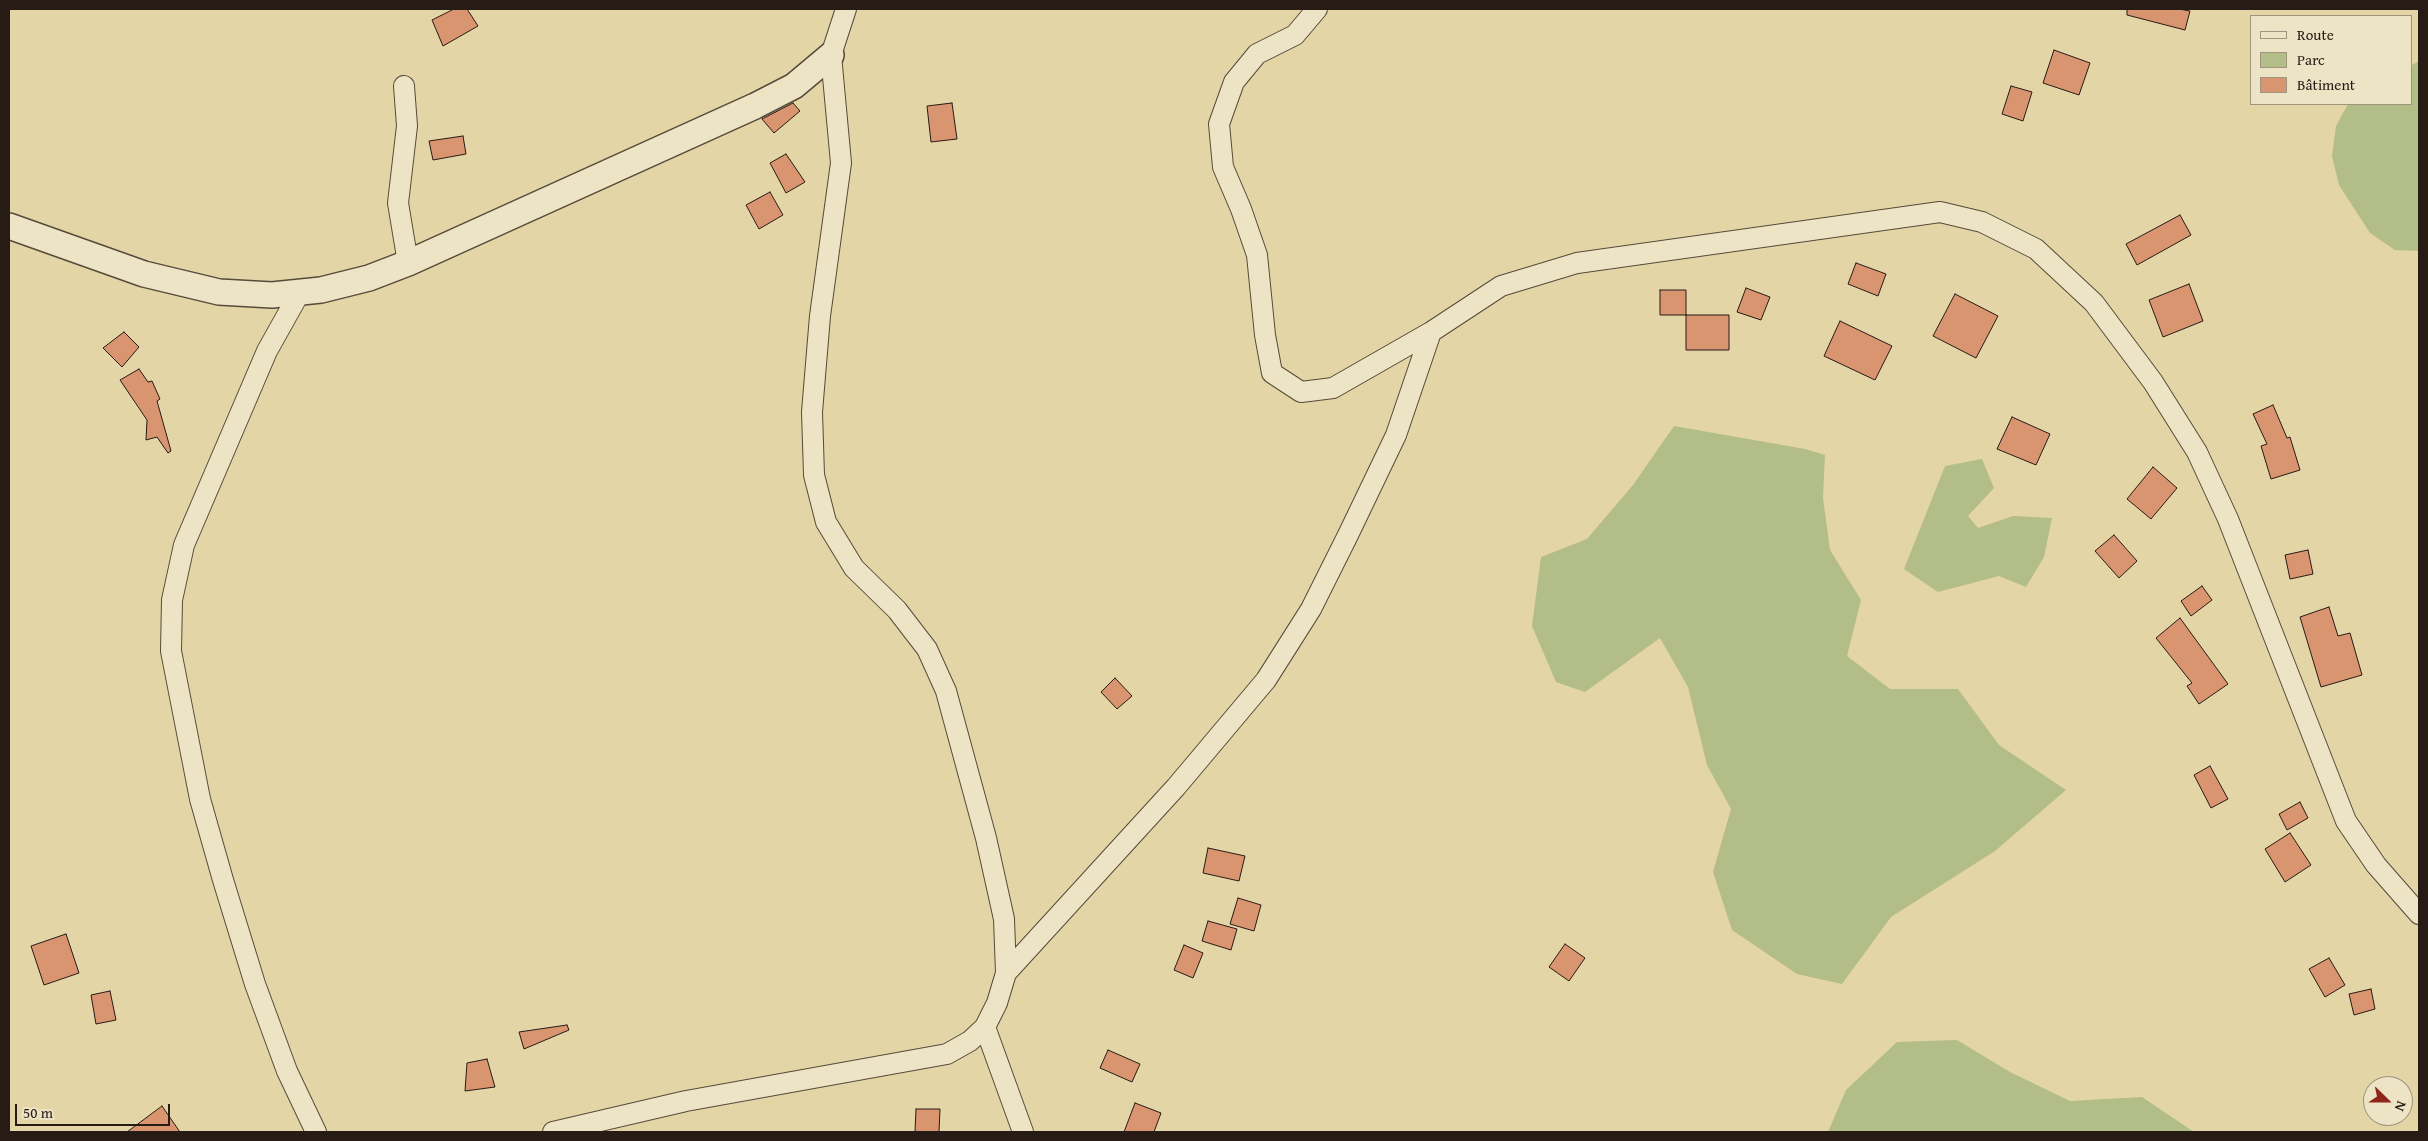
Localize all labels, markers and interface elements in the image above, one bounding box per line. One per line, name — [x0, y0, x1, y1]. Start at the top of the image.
legend — [2250, 15, 2413, 105]
text: Route — [2297, 24, 2334, 45]
text: Parc — [2297, 49, 2325, 70]
text: Bâtiment — [2297, 74, 2355, 95]
north arrow — [2363, 1076, 2413, 1126]
scale bar — [18, 1094, 172, 1126]
text: N — [2390, 1098, 2412, 1114]
text: 50 m — [23, 1102, 53, 1123]

